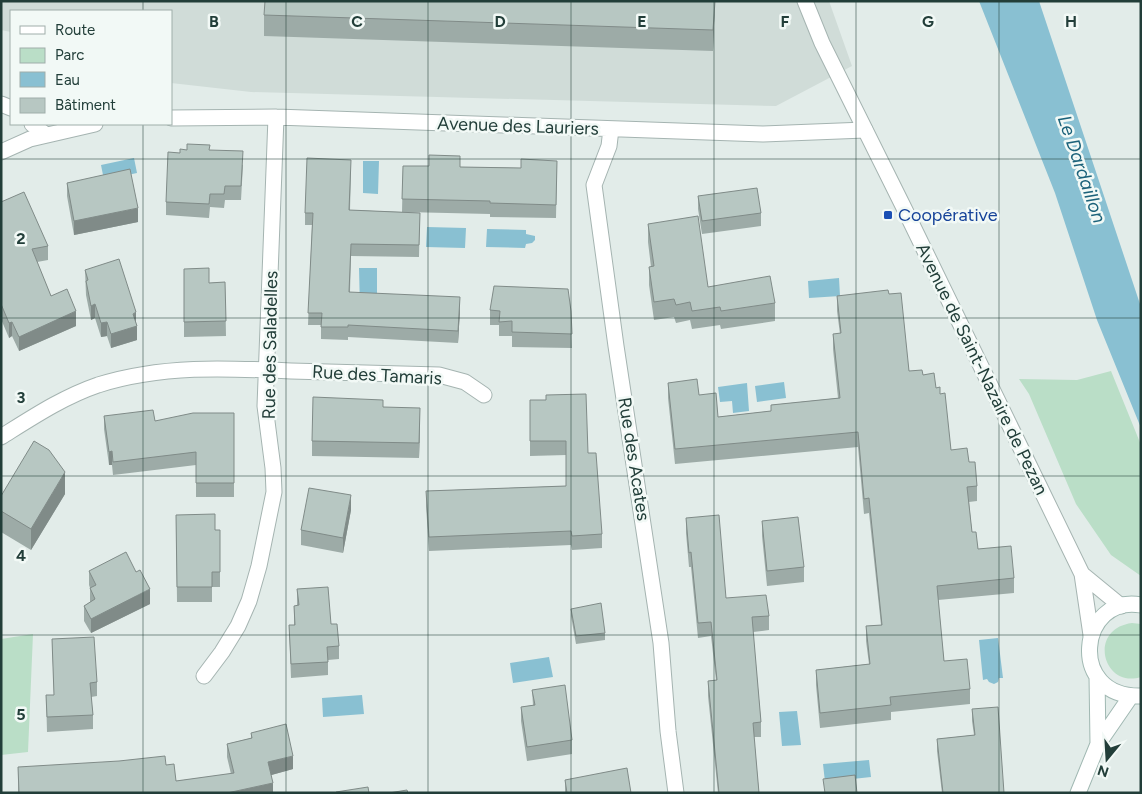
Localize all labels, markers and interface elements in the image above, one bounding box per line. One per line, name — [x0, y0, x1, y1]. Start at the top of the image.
legend — [10, 10, 172, 125]
text: B — [209, 12, 219, 31]
text: C — [351, 12, 363, 31]
text: D — [494, 12, 506, 31]
text: E — [637, 12, 647, 31]
text: F — [781, 12, 790, 31]
text: G — [922, 12, 934, 31]
text: H — [1065, 12, 1077, 31]
text: Route — [55, 21, 95, 39]
text: Parc — [55, 46, 84, 64]
text: Eau — [55, 71, 80, 89]
text: Bâtiment — [55, 96, 116, 114]
street label: Avenue des Lauriers — [437, 112, 599, 140]
water label: Le Dardaillon — [1053, 112, 1111, 226]
place label: Coopérative — [898, 204, 998, 226]
marker: Coopérative — [882, 209, 894, 221]
text: 2 — [16, 229, 26, 248]
street label: Avenue de Saint-Nazaire de Pezan — [911, 239, 1053, 499]
street label: Rue des Saladelles — [258, 270, 282, 420]
street label: Rue des Tamaris — [312, 361, 442, 389]
text: 3 — [17, 388, 26, 407]
street label: Rue des Acates — [613, 396, 655, 522]
text: 4 — [16, 546, 26, 565]
text: 5 — [16, 705, 26, 724]
north arrow — [1082, 734, 1132, 784]
text: N — [1095, 761, 1111, 781]

